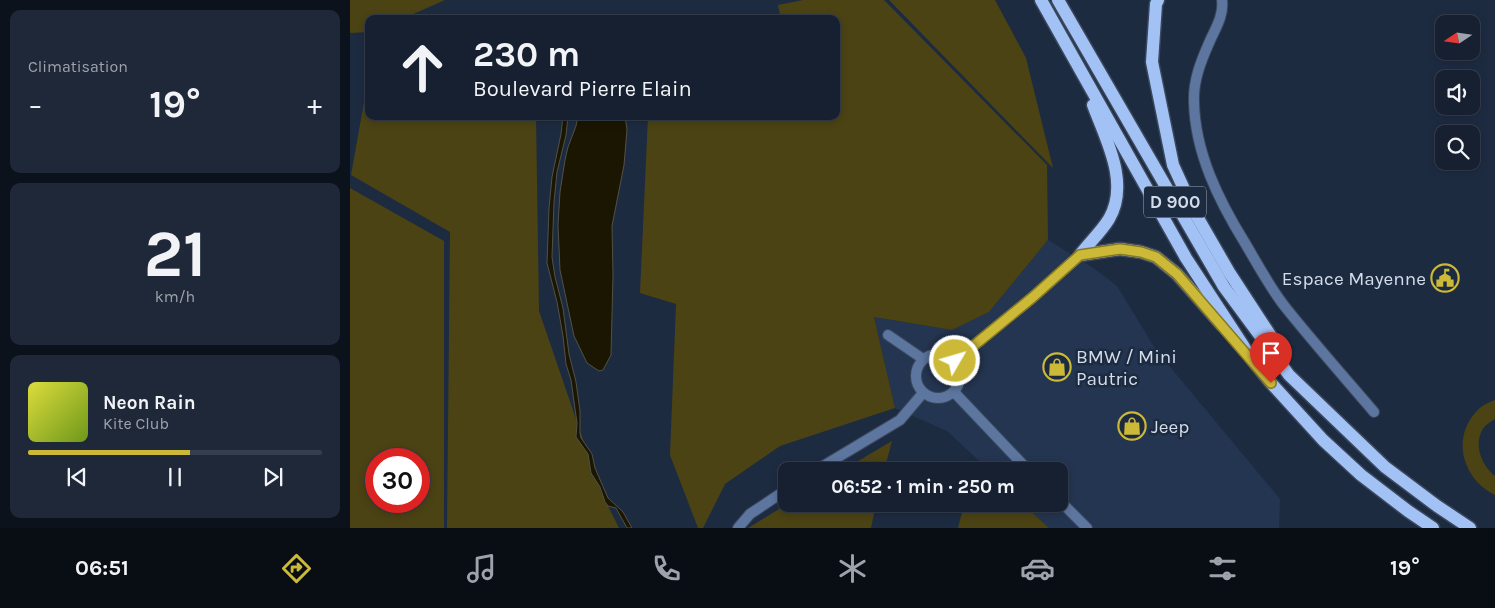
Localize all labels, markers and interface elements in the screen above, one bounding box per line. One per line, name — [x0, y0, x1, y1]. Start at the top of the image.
north arrow — [1435, 15, 1480, 60]
map controls — [1435, 15, 1480, 170]
text: 230 m — [473, 34, 580, 75]
icon: ahead — [390, 35, 455, 100]
text: Climatisation — [28, 57, 128, 76]
button: sound — [1435, 70, 1480, 115]
text: Boulevard Pierre Elain — [473, 76, 692, 102]
text: 19° — [149, 82, 201, 127]
text: − — [28, 88, 43, 121]
text: + — [307, 88, 322, 121]
button: search — [1435, 125, 1480, 170]
road number: D 900 — [1144, 186, 1206, 218]
text: 21 — [144, 216, 206, 292]
public building icon: Espace Mayenne — [1430, 263, 1460, 293]
place label: Espace Mayenne — [1282, 268, 1426, 290]
text: km/h — [155, 287, 195, 306]
pin — [1250, 332, 1292, 383]
position arrow — [928, 334, 980, 386]
icon: arrive — [1257, 339, 1285, 367]
place label: BMW / Mini Pautric — [1076, 346, 1177, 390]
shop icon: BMW / Mini Pautric — [1042, 352, 1072, 382]
text: Neon Rain — [103, 392, 196, 414]
shop icon: Jeep — [1117, 411, 1147, 441]
text: Kite Club — [103, 414, 169, 433]
place label: Jeep — [1151, 416, 1189, 438]
speed limit sign: 30 — [365, 448, 430, 513]
icon: previous — [63, 463, 91, 491]
icon: pause — [161, 463, 189, 491]
icon: next — [259, 463, 287, 491]
text: 06:52 · 1 min · 250 m — [831, 476, 1015, 498]
icon: directions — [279, 551, 314, 586]
icon: music — [464, 551, 499, 586]
icon: phone — [649, 551, 684, 586]
icon: climate — [835, 551, 870, 586]
icon: car — [1020, 551, 1055, 586]
icon: filters — [1205, 551, 1240, 586]
text: 06:51 — [75, 555, 129, 581]
text: 19° — [1390, 555, 1420, 581]

